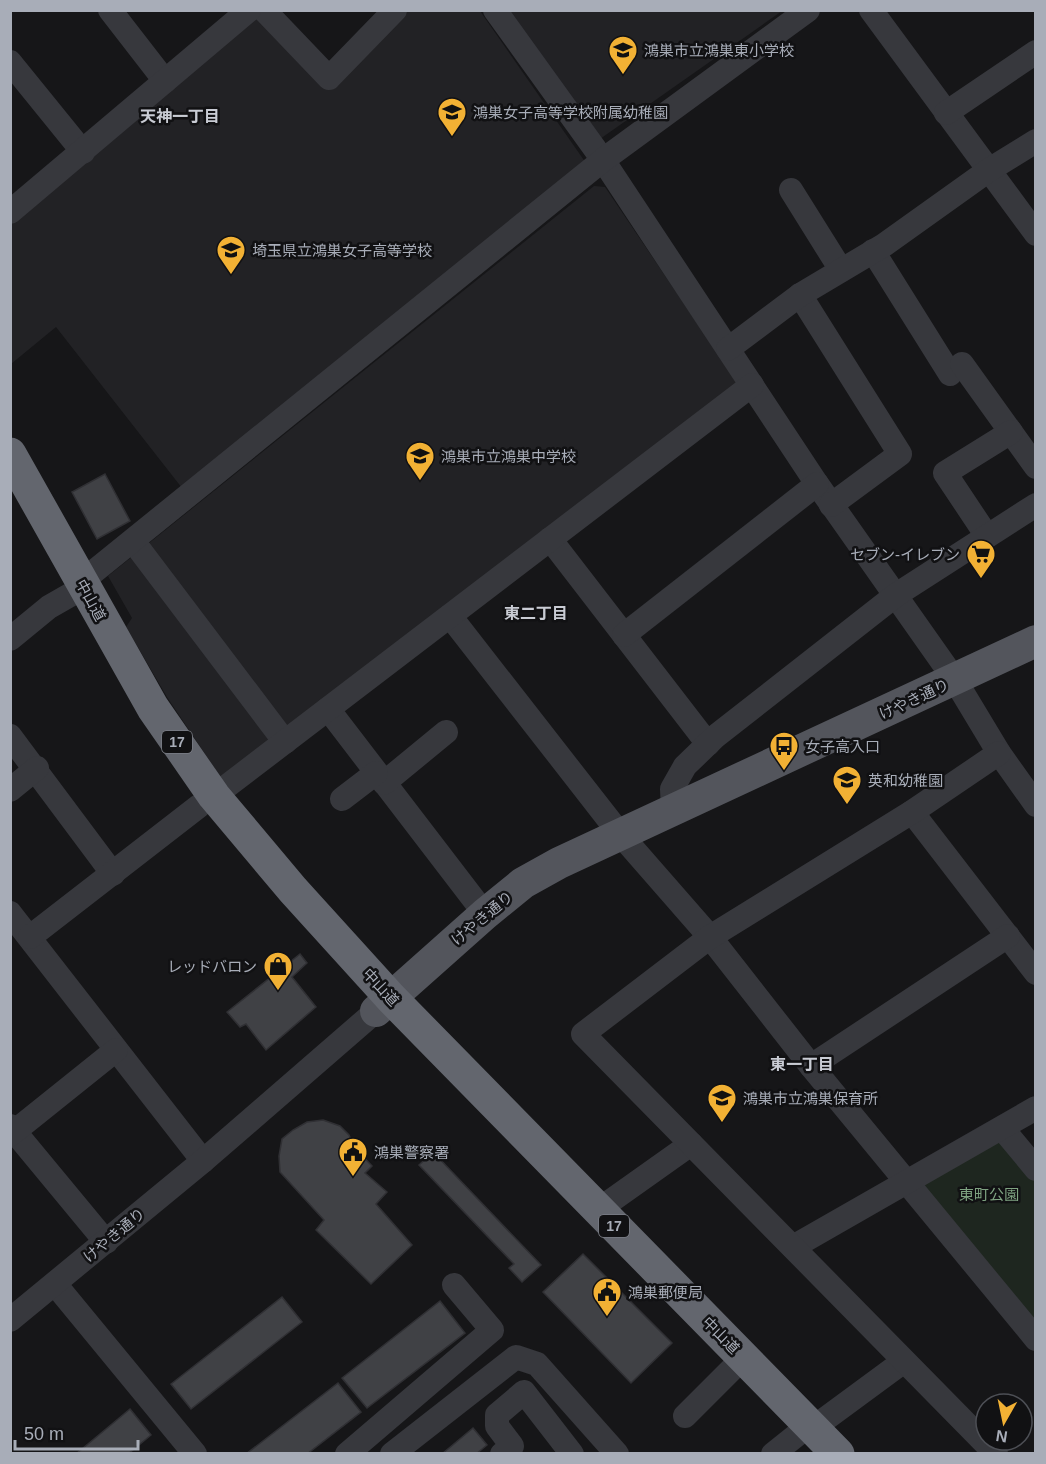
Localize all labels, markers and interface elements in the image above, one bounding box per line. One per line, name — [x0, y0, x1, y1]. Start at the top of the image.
school or university icon: 鴻巣市立鴻巣東小学校 — [607, 34, 639, 76]
place label: 鴻巣市立鴻巣東小学校 — [644, 42, 794, 59]
school or university icon: 鴻巣女子高等学校附属幼稚園 — [436, 96, 468, 138]
place label: 鴻巣女子高等学校附属幼稚園 — [473, 104, 668, 121]
district label: 天神一丁目 — [140, 107, 220, 125]
school or university icon: 埼玉県立鴻巣女子高等学校 — [215, 234, 247, 276]
place label: 埼玉県立鴻巣女子高等学校 — [252, 242, 432, 259]
school or university icon: 鴻巣市立鴻巣中学校 — [404, 440, 436, 482]
place label: 鴻巣市立鴻巣中学校 — [441, 448, 576, 465]
supermarket icon: セブン-イレブン — [965, 538, 997, 580]
place label: セブン-イレブン — [850, 546, 960, 563]
street label: 中山道 — [73, 576, 109, 624]
district label: 東二丁目 — [504, 605, 568, 622]
street label: けやき通り — [876, 675, 952, 723]
bus stop icon: 女子高入口 — [768, 730, 800, 772]
road number: 17 — [162, 731, 192, 753]
place label: 女子高入口 — [805, 738, 880, 755]
school or university icon: 英和幼稚園 — [831, 764, 863, 806]
place label: 英和幼稚園 — [868, 772, 943, 789]
street label: けやき通り — [448, 887, 516, 949]
shop icon: レッドバロン — [262, 950, 294, 992]
place label: レッドバロン — [167, 958, 257, 975]
street label: 中山道 — [359, 965, 403, 1009]
district label: 東一丁目 — [770, 1056, 834, 1073]
school or university icon: 鴻巣市立鴻巣保育所 — [706, 1082, 738, 1124]
place label: 鴻巣市立鴻巣保育所 — [743, 1090, 878, 1107]
public building icon: 鴻巣警察署 — [337, 1136, 369, 1178]
place label: 鴻巣警察署 — [374, 1144, 449, 1161]
park label: 東町公園 — [959, 1186, 1019, 1203]
street label: けやき通り — [80, 1204, 148, 1266]
road number: 17 — [599, 1215, 629, 1237]
public building icon: 鴻巣郵便局 — [591, 1276, 623, 1318]
place label: 鴻巣郵便局 — [628, 1284, 703, 1301]
street label: 中山道 — [699, 1313, 743, 1357]
north arrow — [974, 1392, 1034, 1452]
scale bar — [15, 1413, 138, 1451]
text: 50 m — [24, 1424, 64, 1444]
text: N — [995, 1427, 1009, 1446]

